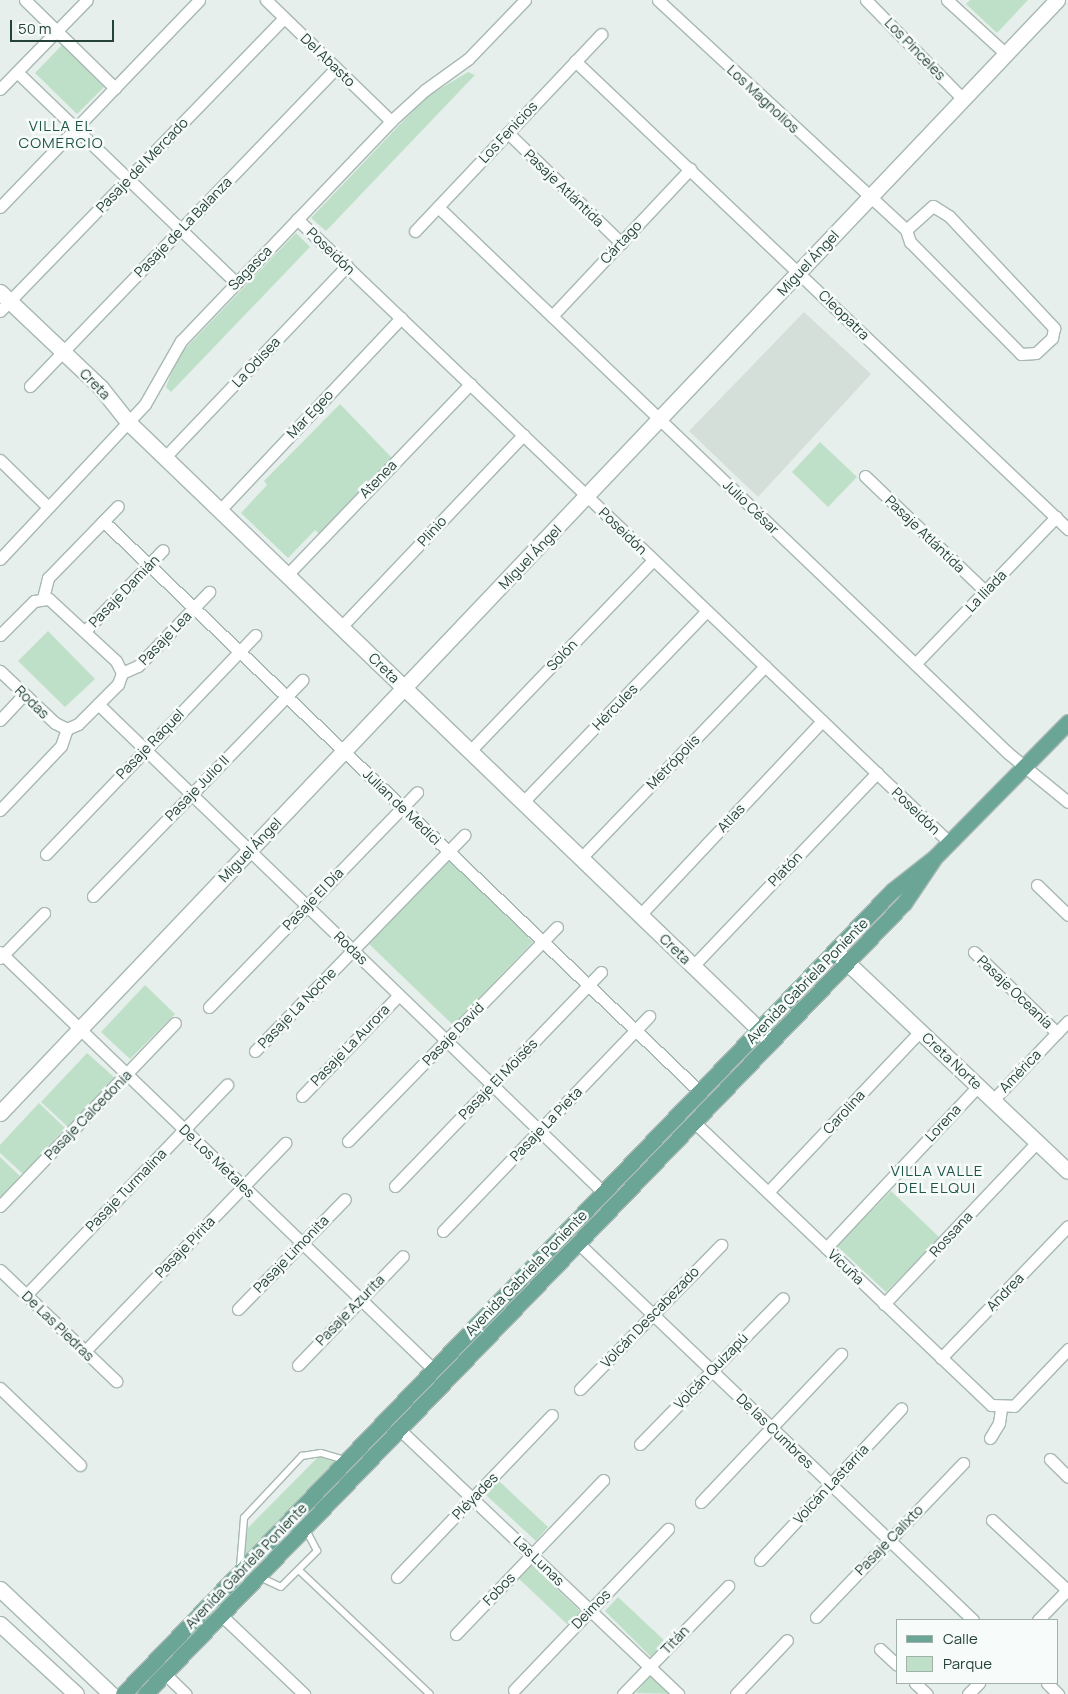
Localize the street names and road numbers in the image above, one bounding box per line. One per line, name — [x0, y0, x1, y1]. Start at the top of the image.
street label: Los Pinceles — [881, 14, 949, 84]
street label: Del Abasto — [297, 30, 359, 90]
street label: Los Magnolios — [724, 61, 802, 137]
street label: Los Fenicios — [475, 98, 541, 166]
street label: Pasaje del Mercado — [93, 114, 191, 216]
street label: Pasaje Atlántida — [521, 146, 607, 230]
street label: Pasaje de La Balanza — [131, 173, 235, 281]
street label: Cártago — [597, 217, 645, 267]
street label: Poseidón — [303, 224, 359, 278]
street label: Miguel Ángel — [774, 227, 842, 299]
street label: Sagasca — [225, 242, 275, 294]
street label: Cleopatra — [815, 287, 873, 343]
street label: La Odisea — [229, 333, 283, 391]
street label: Creta — [76, 365, 114, 403]
street label: Mar Egeo — [283, 386, 337, 442]
street label: Atenea — [356, 457, 400, 501]
street label: Julio César — [720, 476, 782, 538]
street label: Pasaje Atlántida — [882, 492, 968, 576]
street label: Poseidón — [595, 504, 651, 558]
street label: Plinio — [414, 513, 450, 549]
street label: Miguel Ángel — [495, 521, 565, 593]
street label: Pasaje Damián — [85, 551, 163, 631]
street label: La Iliada — [962, 567, 1010, 615]
street label: Pasaje Lea — [135, 608, 195, 668]
street label: Solón — [543, 636, 581, 674]
street label: Creta — [365, 649, 403, 687]
street label: Hércules — [589, 680, 641, 734]
street label: Rodas — [12, 682, 52, 722]
street label: Pasaje Raquel — [113, 706, 187, 782]
street label: Metrópolis — [643, 731, 703, 793]
street label: Pasaje Julio II — [162, 752, 232, 824]
street label: Julian de Medici — [360, 766, 444, 848]
street label: Poseidón — [888, 784, 944, 838]
street label: Atlas — [714, 800, 748, 836]
street label: Miguel Ángel — [215, 814, 285, 886]
street label: Platón — [765, 848, 805, 890]
street label: Pasaje El Día — [279, 864, 347, 934]
street label: Avenida Gabriela Poniente — [743, 915, 871, 1047]
street label: Rodas — [331, 928, 371, 968]
street label: Creta — [656, 930, 694, 968]
street label: Pasaje Oceanía — [974, 952, 1056, 1032]
street label: Pasaje La Noche — [254, 964, 340, 1052]
street label: Pasaje David — [419, 999, 487, 1069]
street label: Pasaje La Aurora — [307, 1001, 393, 1089]
street label: Creta Norte — [919, 1029, 985, 1093]
street label: Pasaje El Moisés — [455, 1035, 541, 1123]
street label: América — [996, 1046, 1044, 1096]
street label: Pasaje Calcedonia — [41, 1067, 135, 1163]
street label: Pasaje La Pieta — [506, 1083, 586, 1165]
street label: Carolina — [820, 1087, 868, 1137]
street label: Lorena — [922, 1101, 964, 1145]
street label: De Los Metales — [176, 1121, 258, 1201]
street label: Pasaje Turmalina — [82, 1145, 170, 1235]
street label: Avenida Gabriela Poniente — [462, 1207, 590, 1339]
street label: Rossana — [926, 1208, 976, 1260]
street label: Pasaje Limonita — [250, 1212, 332, 1296]
street label: Pasaje Pirita — [152, 1213, 218, 1281]
street label: Vicuña — [824, 1246, 868, 1288]
street label: Volcán Descabezado — [597, 1263, 703, 1371]
street label: Andrea — [983, 1270, 1027, 1314]
street label: Pasaje Azurita — [312, 1271, 388, 1349]
street label: De Las Piedras — [19, 1287, 97, 1365]
street label: Volcán Quizapú — [671, 1330, 751, 1412]
street label: De las Cumbres — [733, 1390, 817, 1472]
street label: Volcán Lastarria — [790, 1441, 872, 1527]
street label: Pléyades — [449, 1469, 501, 1523]
street label: Avenida Gabriela Poniente — [182, 1500, 310, 1632]
street label: Pasaje Calixto — [851, 1501, 927, 1579]
street label: Las Lunas — [510, 1533, 568, 1589]
street label: Fobos — [479, 1569, 519, 1609]
street label: Deimos — [568, 1586, 614, 1632]
street label: Titán — [657, 1622, 693, 1658]

